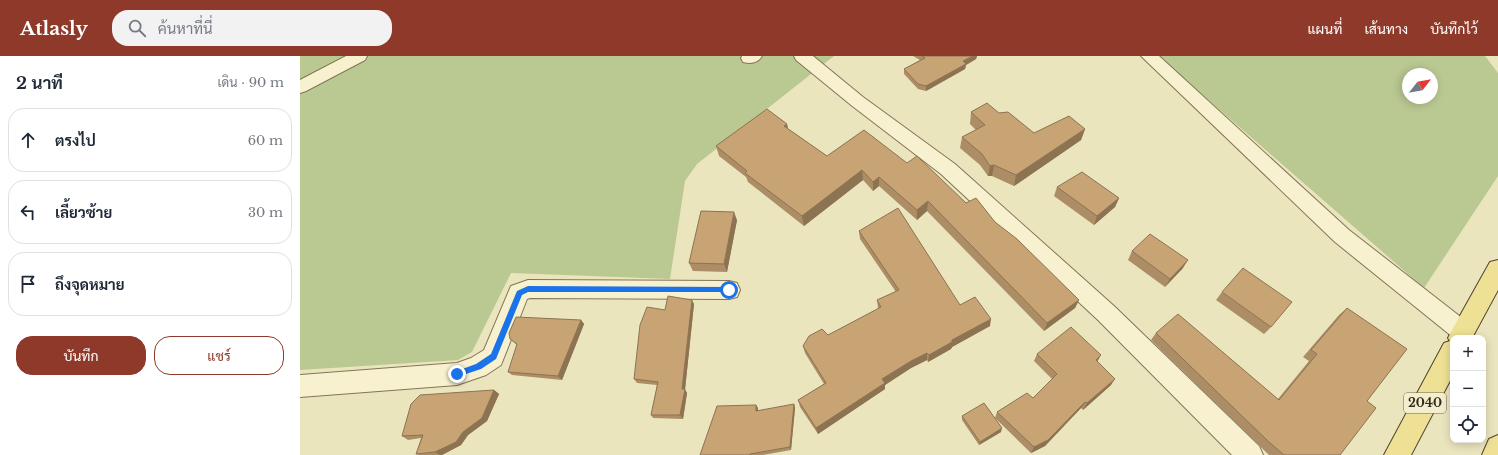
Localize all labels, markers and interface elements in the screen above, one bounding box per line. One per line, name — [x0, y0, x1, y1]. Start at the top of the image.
search box — [112, 10, 392, 46]
text: Atlasly — [20, 17, 88, 40]
icon: search — [126, 17, 148, 39]
text: ค้นหาที่นี่ — [158, 19, 213, 38]
text: แผนที่ — [1307, 20, 1342, 38]
text: เส้นทาง — [1364, 20, 1408, 38]
text: บันทึกไว้ — [1430, 20, 1478, 38]
north arrow — [1402, 68, 1438, 104]
text: 2 นาที — [16, 73, 63, 94]
text: เดิน · 90 m — [218, 74, 284, 91]
icon: ahead — [17, 129, 39, 151]
text: ตรงไป — [55, 131, 96, 150]
text: 60 m — [248, 132, 283, 149]
icon: left — [17, 201, 39, 223]
text: เลี้ยวซ้าย — [55, 203, 112, 222]
text: 30 m — [248, 204, 283, 221]
icon: arrive — [17, 273, 39, 295]
text: ถึงจุดหมาย — [55, 275, 125, 294]
route start — [720, 281, 738, 299]
map controls — [1450, 335, 1486, 443]
button: + — [1450, 335, 1486, 371]
button: บันทึก — [16, 336, 146, 375]
button: แชร์ — [154, 336, 284, 375]
route end — [448, 365, 466, 383]
button: − — [1450, 371, 1486, 407]
road number: 2040 — [1404, 393, 1446, 413]
button: locate — [1450, 407, 1486, 443]

